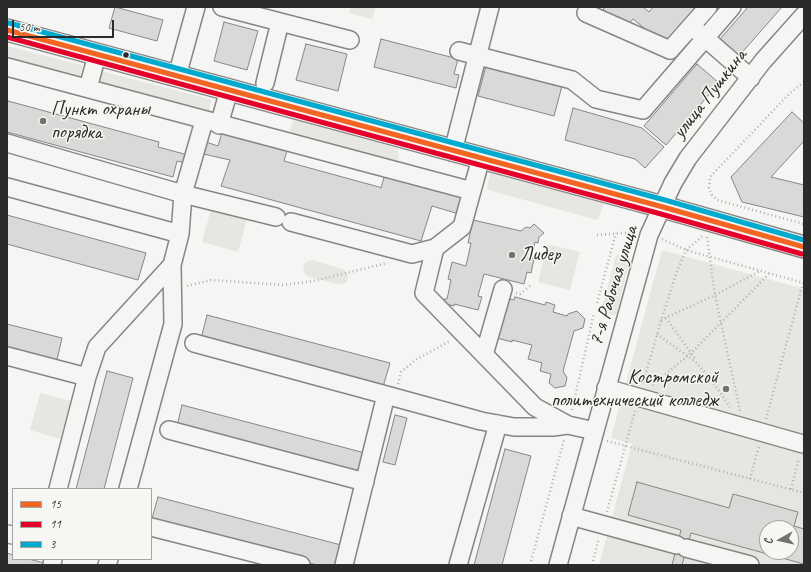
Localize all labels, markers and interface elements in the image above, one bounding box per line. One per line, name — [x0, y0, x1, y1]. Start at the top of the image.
scale bar — [14, 12, 116, 38]
text: 50 m — [19, 19, 39, 35]
street label: улица Пушкина — [668, 45, 752, 143]
unlabelled marker — [121, 50, 131, 60]
place label: Пункт охраны порядка — [51, 98, 150, 145]
marker: Пункт охраны порядка — [38, 116, 48, 126]
street label: 7-я Рабочая улица — [584, 223, 644, 349]
place label: Лидер — [520, 243, 560, 267]
marker: Лидер — [507, 250, 517, 260]
place label: Костромской политехнический колледж — [551, 366, 718, 413]
marker: Костромской политехнический колледж — [721, 384, 731, 394]
legend — [12, 488, 152, 560]
text: 15 — [50, 496, 61, 512]
text: 11 — [50, 516, 61, 532]
north arrow — [759, 520, 799, 560]
text: 3 — [50, 536, 55, 552]
text: С — [761, 538, 775, 545]

